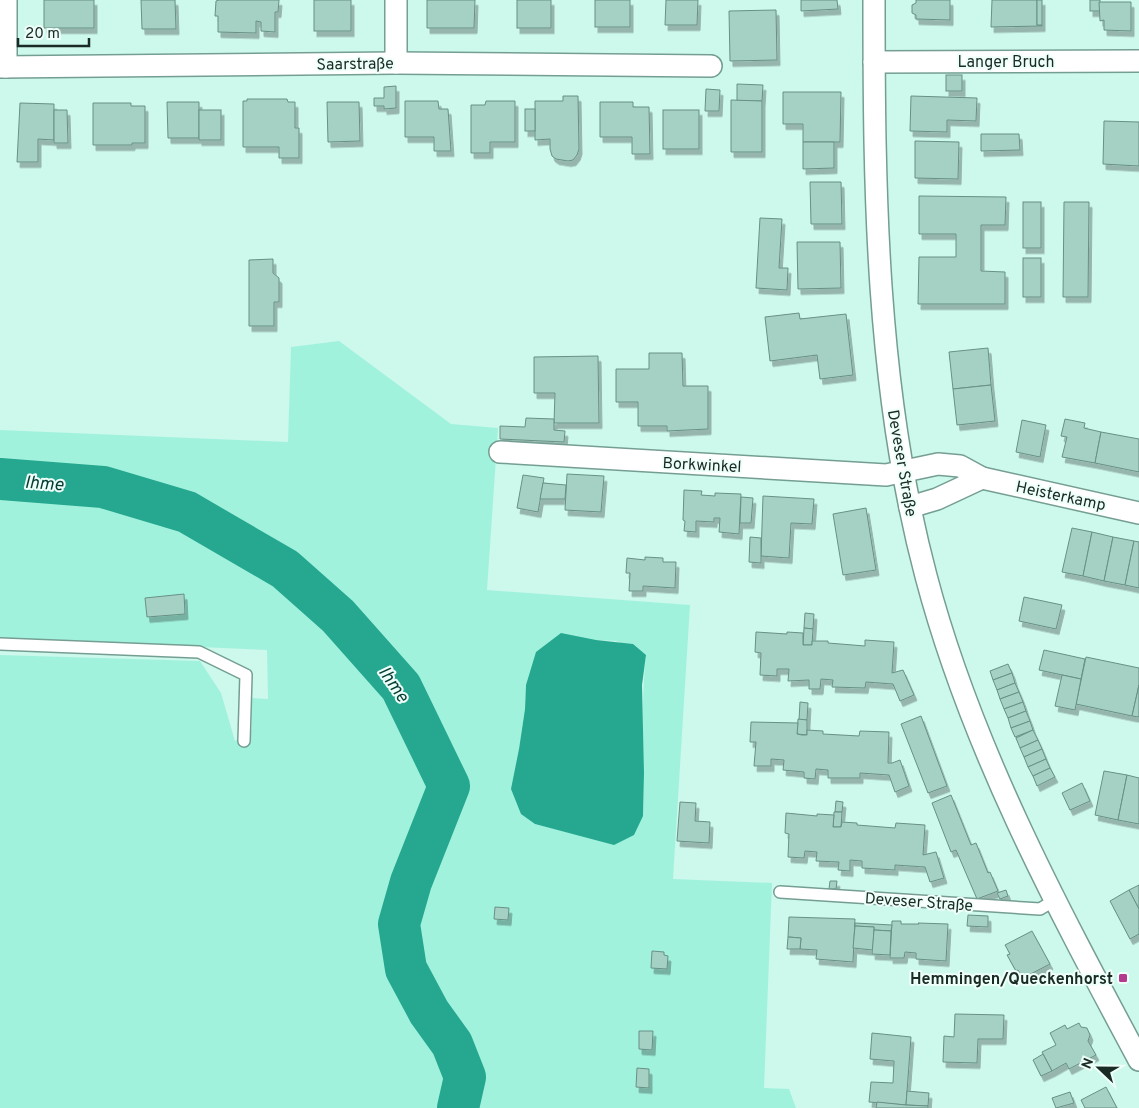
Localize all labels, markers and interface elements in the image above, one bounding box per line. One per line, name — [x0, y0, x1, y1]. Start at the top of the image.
scale bar — [18, 15, 89, 47]
text: 20 m — [25, 25, 60, 44]
street label: Langer Bruch — [957, 53, 1055, 73]
street label: Saarstraße — [316, 54, 394, 76]
street label: Deveser Straße — [882, 408, 920, 518]
street label: Borkwinkel — [662, 454, 742, 478]
water label: Ihme — [24, 472, 65, 497]
street label: Heisterkamp — [1014, 478, 1107, 516]
water label: Ihme — [372, 662, 414, 708]
street label: Deveser Straße — [864, 889, 974, 917]
place label: Hemmingen/Queckenhorst — [910, 970, 1113, 990]
marker: Hemmingen/Queckenhorst — [1117, 972, 1129, 984]
north arrow — [1074, 1043, 1124, 1093]
text: N — [1079, 1056, 1098, 1072]

